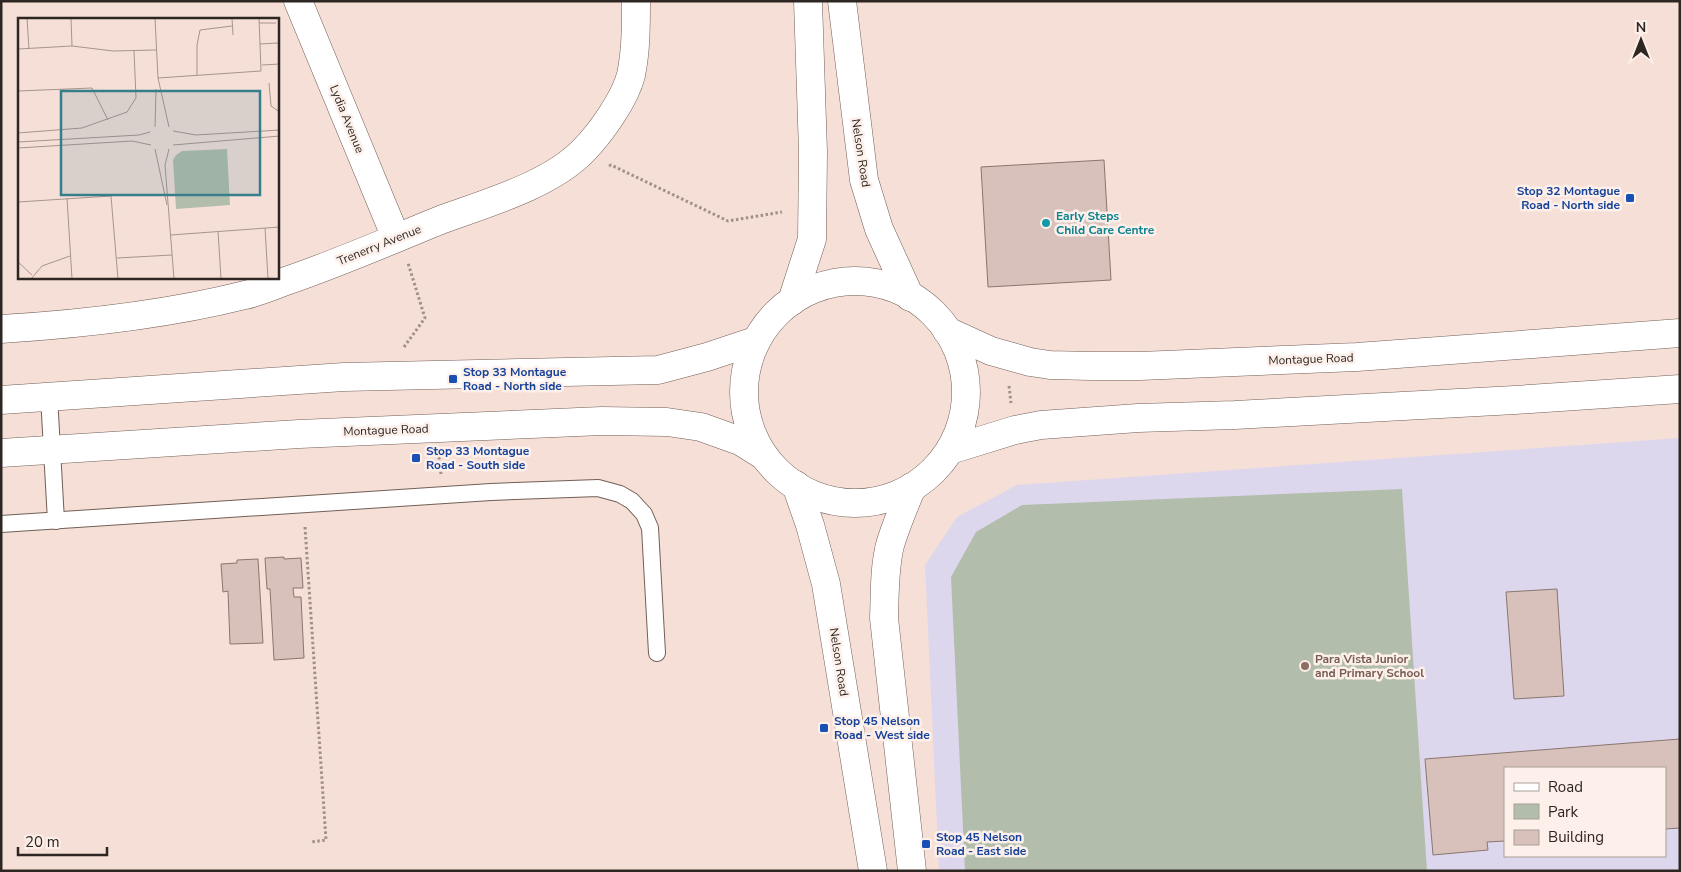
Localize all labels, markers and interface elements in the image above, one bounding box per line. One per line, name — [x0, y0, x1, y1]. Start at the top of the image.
north arrow — [1616, 15, 1666, 65]
inset map — [18, 18, 279, 279]
text: N — [1636, 18, 1646, 37]
street label: Lydia Avenue — [326, 83, 368, 155]
street label: Nelson Road — [848, 118, 874, 188]
place label: Stop 32 Montague Road - North side — [1517, 183, 1620, 213]
marker: Stop 32 Montague Road - North side — [1624, 192, 1636, 204]
place label: Early Steps Child Care Centre — [1056, 208, 1155, 238]
marker: Early Steps Child Care Centre — [1040, 217, 1052, 229]
street label: Trenerry Avenue — [335, 221, 423, 269]
street label: Montague Road — [1268, 350, 1354, 368]
place label: Stop 33 Montague Road - North side — [463, 364, 567, 394]
marker: Stop 33 Montague Road - North side — [447, 373, 459, 385]
street label: Montague Road — [343, 421, 429, 439]
place label: Stop 33 Montague Road - South side — [426, 443, 530, 473]
marker: Stop 33 Montague Road - South side — [410, 452, 422, 464]
street label: Nelson Road — [826, 627, 852, 697]
place label: Para Vista Junior and Primary School — [1315, 651, 1424, 681]
marker: Para Vista Junior and Primary School — [1299, 660, 1311, 672]
place label: Stop 45 Nelson Road - West side — [834, 713, 930, 743]
marker: Stop 45 Nelson Road - West side — [818, 722, 830, 734]
legend — [1504, 767, 1666, 857]
text: Road — [1548, 777, 1583, 797]
text: Park — [1548, 802, 1578, 822]
scale bar — [18, 824, 106, 856]
text: Building — [1548, 827, 1604, 847]
place label: Stop 45 Nelson Road - East side — [936, 829, 1027, 859]
text: 20 m — [25, 832, 60, 852]
marker: Stop 45 Nelson Road - East side — [920, 838, 932, 850]

